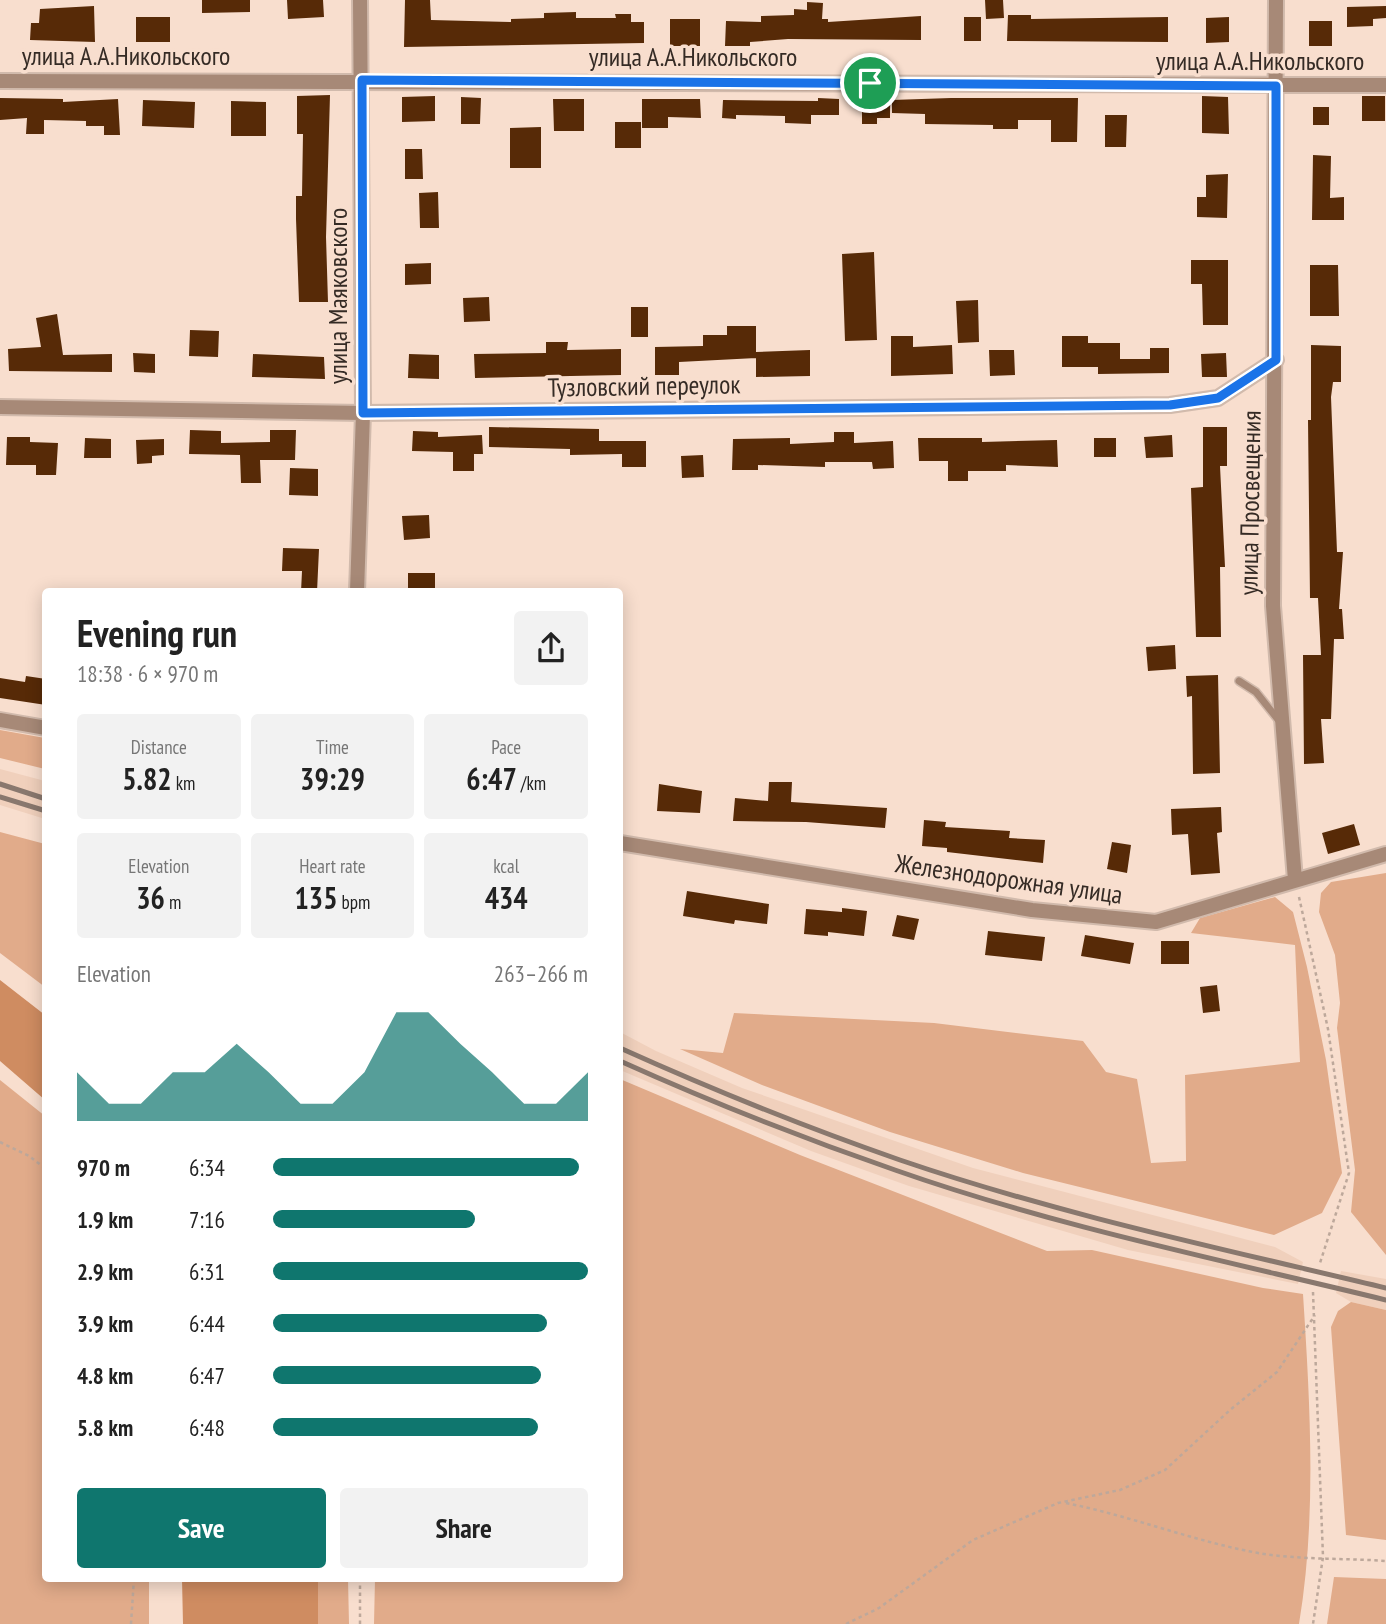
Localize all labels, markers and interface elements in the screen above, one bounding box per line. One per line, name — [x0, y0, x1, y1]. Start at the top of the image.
street label: улица А.А.Никольского — [22, 39, 230, 72]
street label: улица А.А.Никольского — [589, 40, 797, 73]
street label: улица А.А.Никольского — [1156, 44, 1364, 77]
pin — [840, 53, 900, 113]
icon: arrive — [851, 64, 889, 102]
street label: улица Маяковского — [321, 208, 354, 384]
street label: Тузловский переулок — [547, 367, 741, 404]
street label: улица Просвещения — [1231, 410, 1268, 596]
text: Evening run — [77, 608, 237, 657]
button: share — [514, 611, 588, 685]
text: 18:38 · 6 × 970 m — [77, 659, 218, 688]
text: Distance — [131, 735, 187, 759]
text: Time — [316, 735, 349, 759]
text: Pace — [491, 735, 521, 759]
text: 5.82 — [122, 759, 172, 798]
text: 39:29 — [300, 759, 365, 798]
text: 6:47 — [466, 759, 517, 798]
text: km — [172, 771, 195, 795]
text: /km — [517, 771, 546, 795]
street label: Железнодорожная улица — [892, 846, 1125, 911]
text: Elevation — [128, 854, 189, 878]
text: Heart rate — [299, 854, 366, 878]
text: kcal — [493, 854, 519, 878]
text: 36 — [136, 878, 165, 917]
text: 135 — [295, 878, 338, 917]
text: 434 — [485, 878, 528, 917]
text: m — [165, 890, 181, 914]
text: bpm — [338, 890, 370, 914]
text: Elevation — [77, 959, 151, 988]
text: 263–266 m — [494, 959, 588, 988]
text: 970 m — [77, 1153, 130, 1182]
text: 6:34 — [189, 1153, 225, 1182]
text: 1.9 km — [77, 1205, 133, 1234]
text: 7:16 — [189, 1205, 225, 1234]
text: 2.9 km — [77, 1257, 133, 1286]
text: 6:31 — [189, 1257, 225, 1286]
text: 3.9 km — [77, 1309, 133, 1338]
text: 6:44 — [189, 1309, 225, 1338]
text: 4.8 km — [77, 1361, 133, 1390]
text: 6:47 — [189, 1361, 225, 1390]
text: 5.8 km — [77, 1413, 133, 1442]
text: 6:48 — [189, 1413, 225, 1442]
button: Save — [77, 1488, 326, 1568]
button: Share — [340, 1488, 588, 1568]

